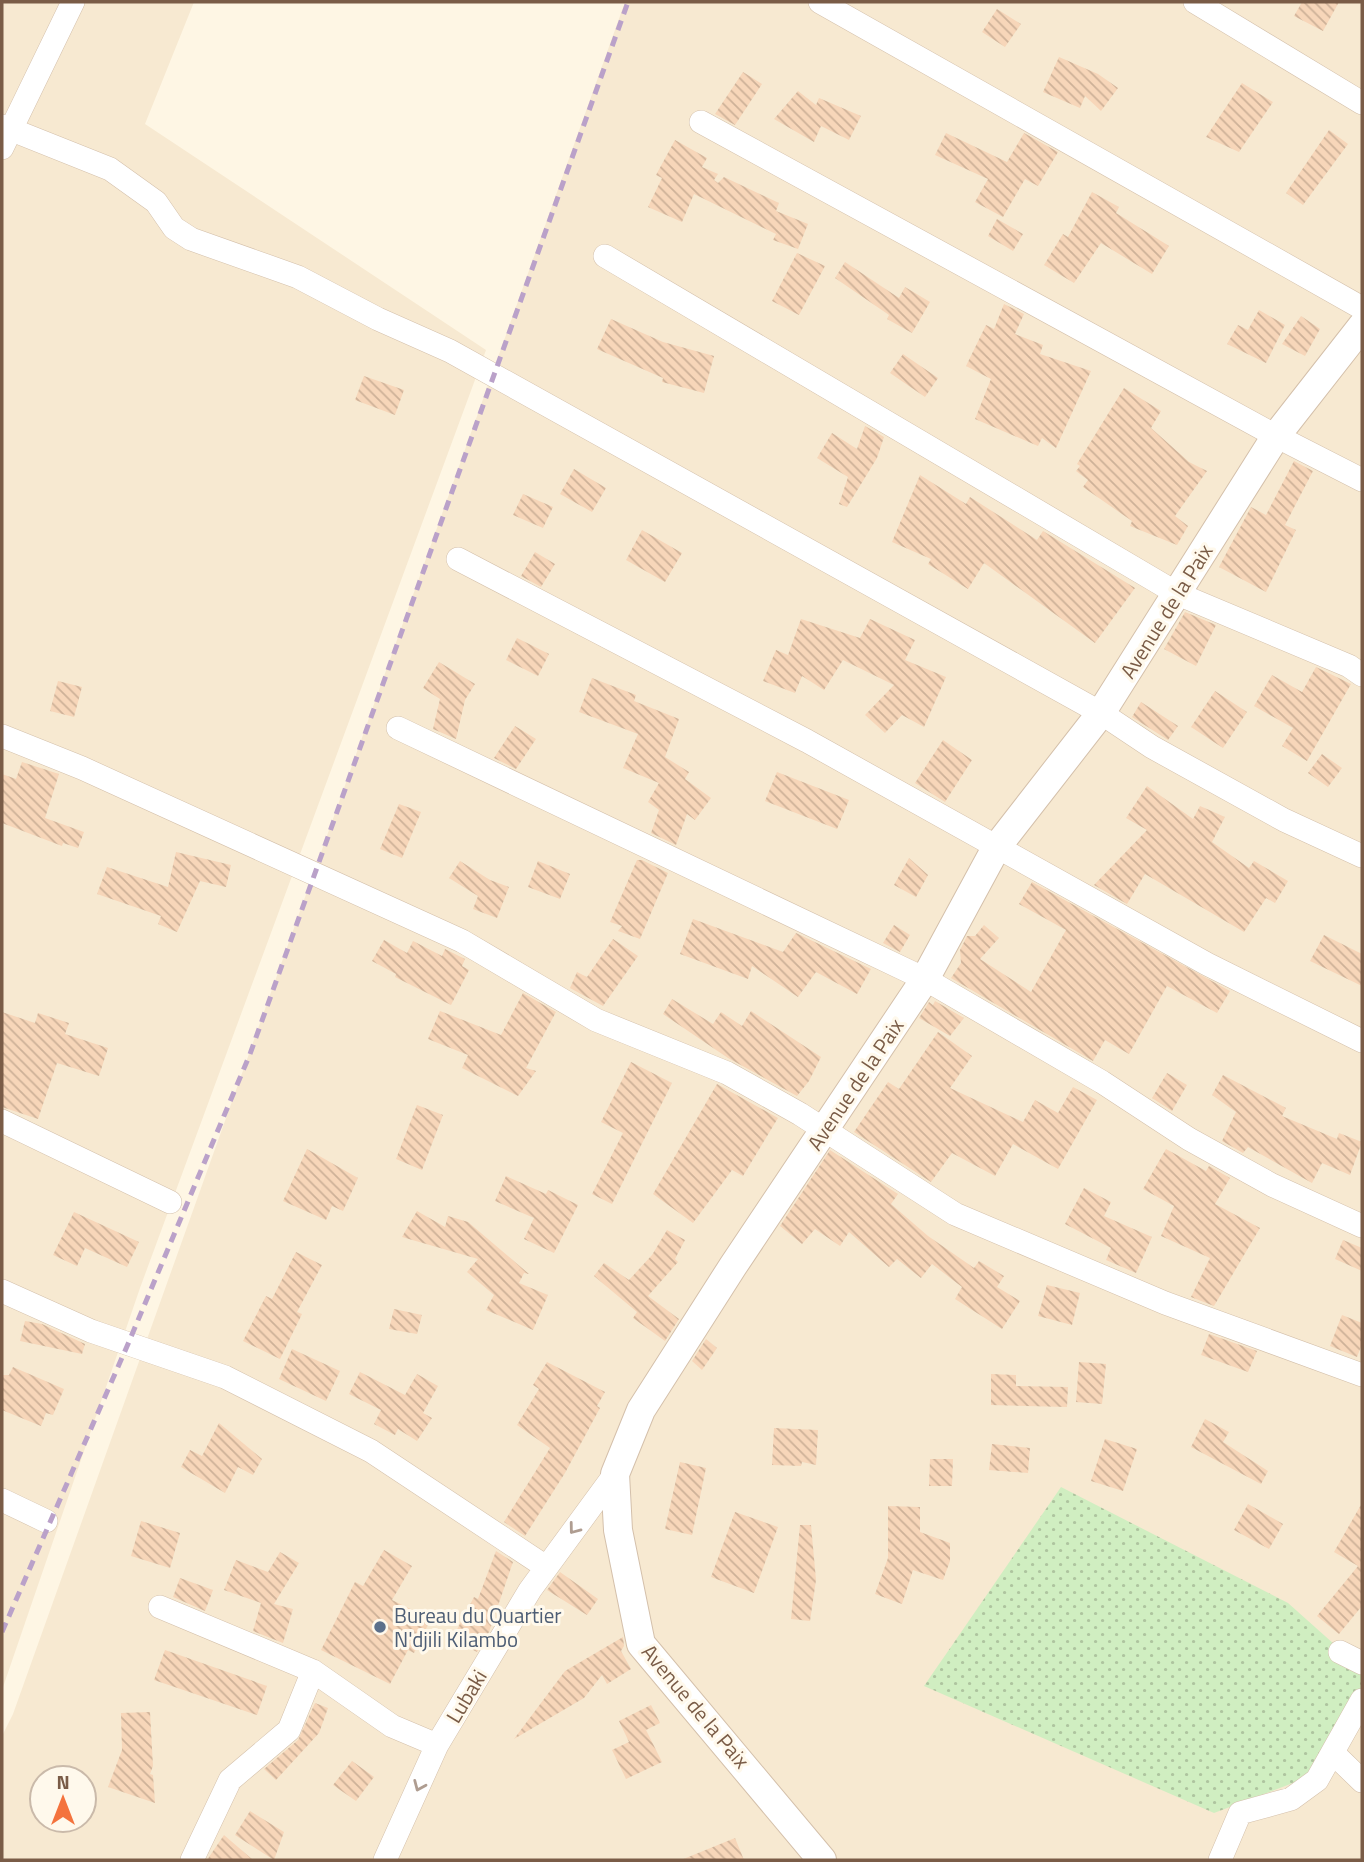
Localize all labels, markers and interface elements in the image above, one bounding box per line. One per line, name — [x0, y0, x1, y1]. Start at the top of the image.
street label: Avenue de la Paix — [1112, 537, 1221, 685]
street label: Avenue de la Paix — [799, 1011, 911, 1157]
one-way arrow — [570, 1521, 582, 1534]
place label: Bureau du Quartier N'djili Kilambo — [394, 1599, 562, 1655]
marker: Bureau du Quartier N'djili Kilambo — [372, 1619, 388, 1635]
street label: Avenue de la Paix — [634, 1637, 758, 1776]
street label: Lubaki — [438, 1663, 494, 1729]
north arrow — [28, 1764, 98, 1834]
text: N — [56, 1767, 70, 1796]
one-way arrow — [413, 1779, 427, 1792]

